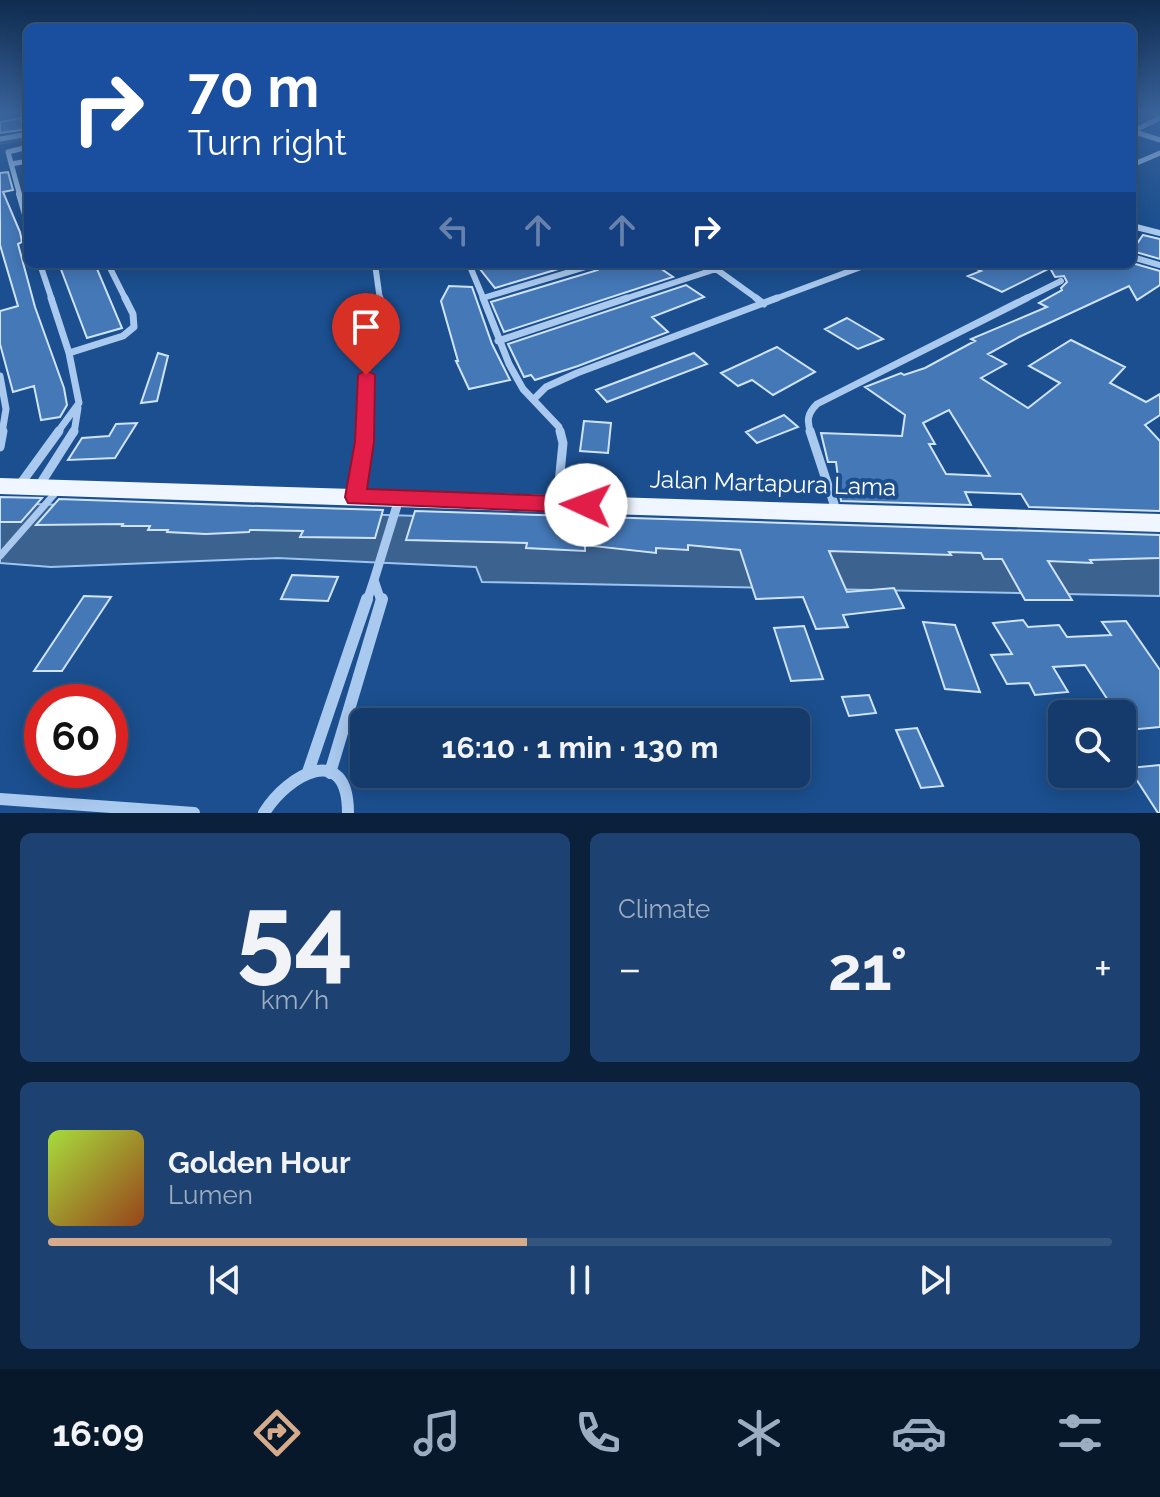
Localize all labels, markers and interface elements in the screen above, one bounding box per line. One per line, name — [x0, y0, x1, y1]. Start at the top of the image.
text: 70 m — [188, 54, 319, 120]
icon: right — [56, 56, 160, 160]
text: Turn right — [188, 121, 347, 163]
icon: left — [432, 208, 476, 252]
icon: ahead — [516, 208, 560, 252]
icon: ahead — [600, 208, 644, 252]
icon: right — [684, 208, 728, 252]
pin — [332, 293, 400, 375]
icon: arrive — [344, 305, 388, 349]
position arrow — [544, 463, 628, 547]
street label: Jalan Martapura Lama — [649, 464, 897, 502]
speed limit sign: 60 — [24, 684, 128, 788]
map controls — [1048, 700, 1136, 788]
button: search — [1048, 700, 1136, 788]
text: 16:10 · 1 min · 130 m — [442, 730, 718, 765]
text: 54 — [236, 872, 354, 994]
text: Climate — [618, 894, 710, 924]
text: 21° — [828, 934, 907, 1004]
text: − — [618, 943, 642, 994]
text: + — [1094, 943, 1112, 994]
text: km/h — [261, 985, 329, 1015]
text: Golden Hour — [168, 1145, 351, 1180]
text: Lumen — [168, 1180, 253, 1210]
icon: previous — [203, 1258, 247, 1302]
icon: pause — [558, 1258, 602, 1302]
icon: next — [913, 1258, 957, 1302]
icon: directions — [249, 1405, 305, 1461]
icon: music — [409, 1405, 465, 1461]
icon: phone — [570, 1405, 626, 1461]
icon: climate — [731, 1405, 787, 1461]
icon: car — [891, 1405, 947, 1461]
icon: filters — [1052, 1405, 1108, 1461]
text: 16:09 — [52, 1412, 144, 1454]

